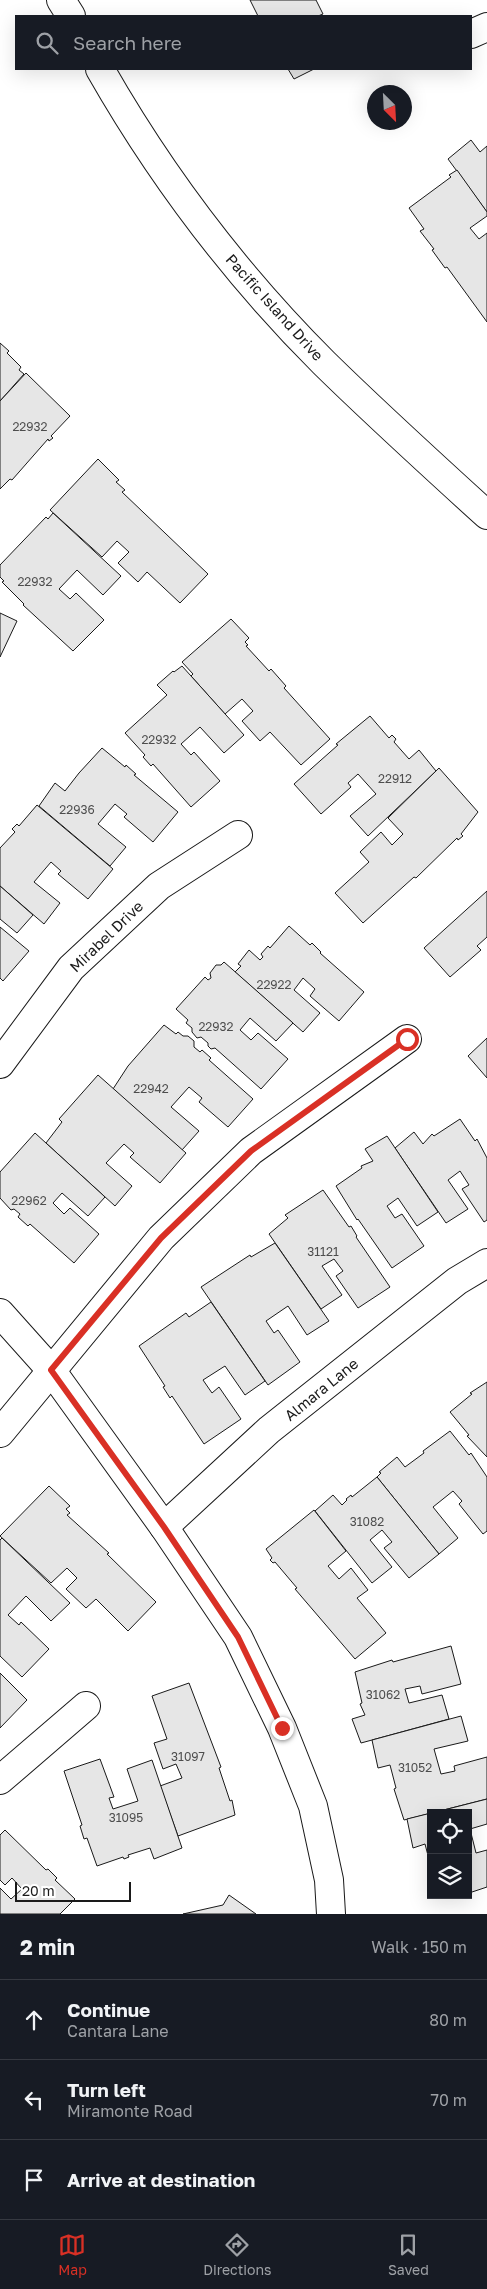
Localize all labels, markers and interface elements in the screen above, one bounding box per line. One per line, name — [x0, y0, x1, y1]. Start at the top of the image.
search box — [15, 15, 472, 70]
icon: search — [33, 29, 61, 57]
text: Search here — [73, 31, 182, 54]
north arrow — [367, 85, 412, 130]
street label: Pacific Island Drive — [222, 250, 328, 364]
house number: 22932 — [12, 419, 48, 434]
house number: 22932 — [17, 574, 53, 589]
house number: 22932 — [141, 732, 177, 747]
house number: 22912 — [378, 771, 412, 786]
house number: 22936 — [59, 802, 95, 817]
street label: Mirabel Drive — [66, 896, 147, 975]
house number: 22922 — [256, 977, 292, 992]
house number: 22932 — [198, 1019, 234, 1034]
route start — [396, 1028, 419, 1051]
house number: 22942 — [133, 1081, 169, 1096]
house number: 22962 — [11, 1193, 47, 1208]
house number: 31121 — [307, 1244, 339, 1259]
street label: Almara Lane — [281, 1354, 362, 1424]
house number: 31082 — [350, 1514, 384, 1529]
house number: 31062 — [366, 1687, 400, 1702]
route end — [271, 1717, 294, 1740]
house number: 31097 — [171, 1749, 205, 1764]
house number: 31052 — [398, 1760, 432, 1775]
map controls — [427, 1809, 472, 1899]
button: locate — [427, 1809, 472, 1854]
house number: 31095 — [109, 1810, 143, 1825]
button: layers — [427, 1854, 472, 1899]
scale bar — [15, 1879, 131, 1902]
text: 20 m — [22, 1882, 55, 1899]
text: 2 min — [20, 1934, 75, 1960]
text: Walk · 150 m — [371, 1937, 467, 1957]
text: Continue — [67, 1998, 150, 2021]
icon: ahead — [20, 2006, 48, 2034]
text: 80 m — [429, 2010, 467, 2030]
text: Cantara Lane — [67, 2021, 169, 2041]
text: Turn left — [67, 2078, 146, 2101]
icon: left — [20, 2086, 48, 2114]
text: 70 m — [430, 2090, 467, 2110]
text: Miramonte Road — [67, 2101, 193, 2121]
icon: arrive — [20, 2166, 48, 2194]
text: Arrive at destination — [67, 2168, 255, 2191]
tab: Map — [58, 2231, 87, 2278]
tab: Directions — [203, 2231, 272, 2278]
tab: Saved — [388, 2231, 429, 2278]

